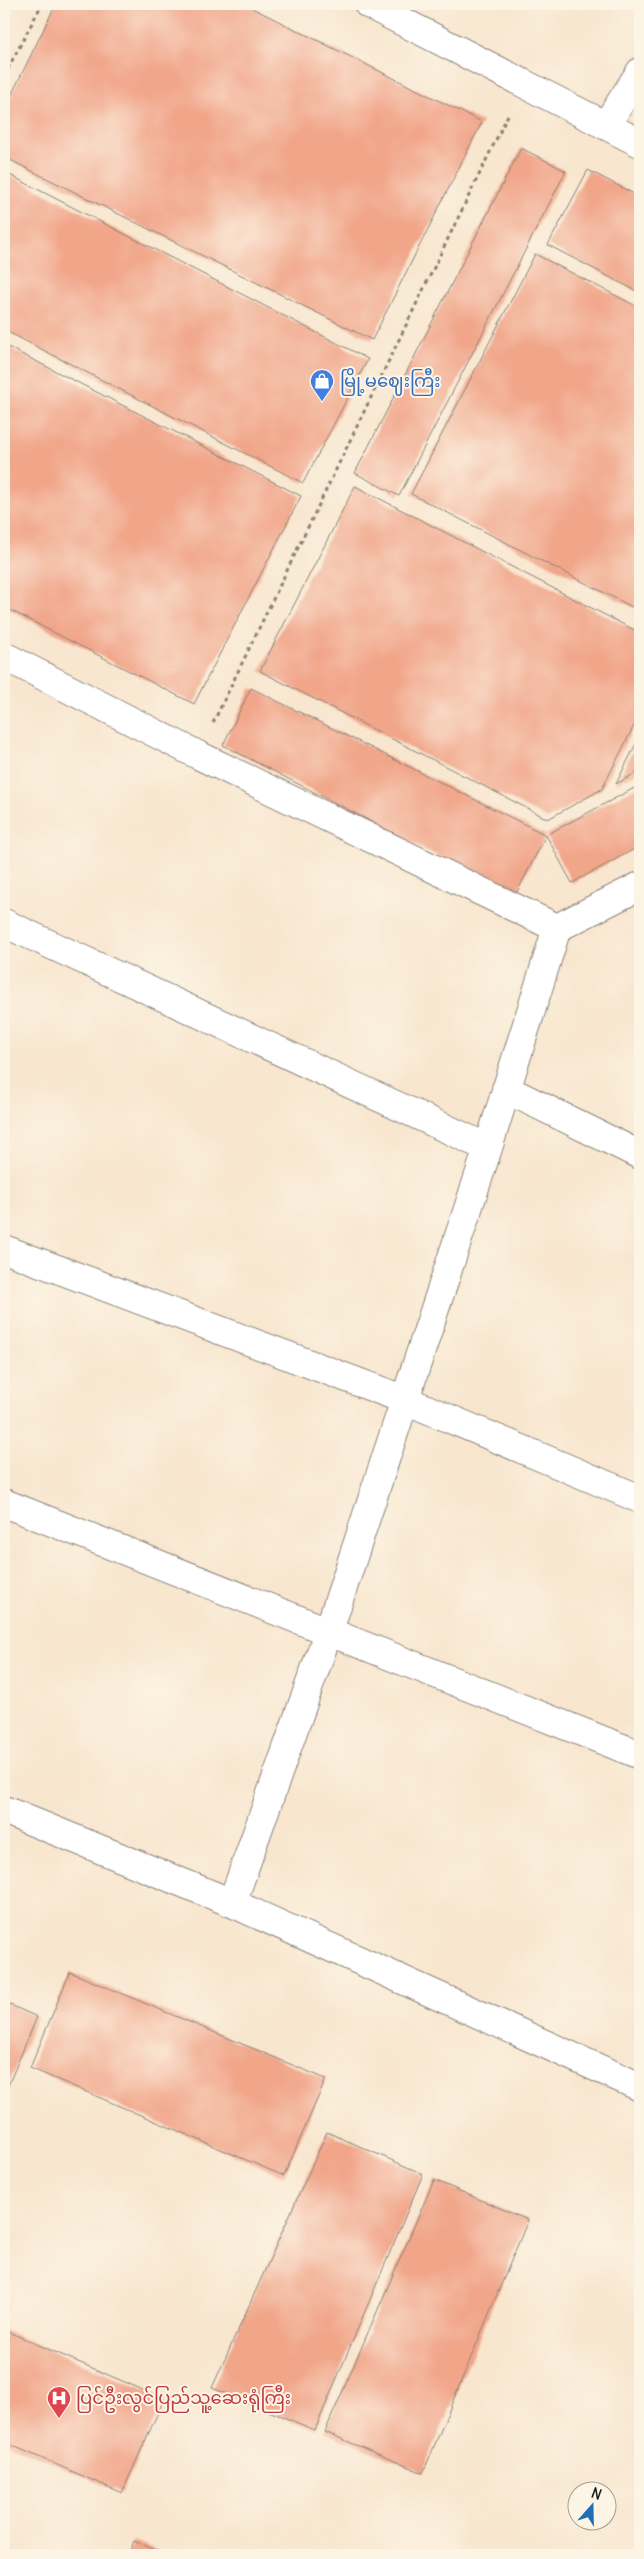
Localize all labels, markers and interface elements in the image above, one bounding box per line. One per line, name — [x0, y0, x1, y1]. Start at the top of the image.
place label: မြို့မဈေးကြီး — [340, 367, 440, 396]
shop icon: မြို့မဈေးကြီး — [309, 368, 335, 402]
place label: ပြင်ဦးလွင်ပြည်သူ့ဆေးရုံကြီး — [76, 2384, 291, 2413]
hospital icon: ပြင်ဦးလွင်ပြည်သူ့ဆေးရုံကြီး — [46, 2385, 72, 2419]
north arrow — [566, 2482, 616, 2532]
text: N — [589, 2484, 604, 2504]

